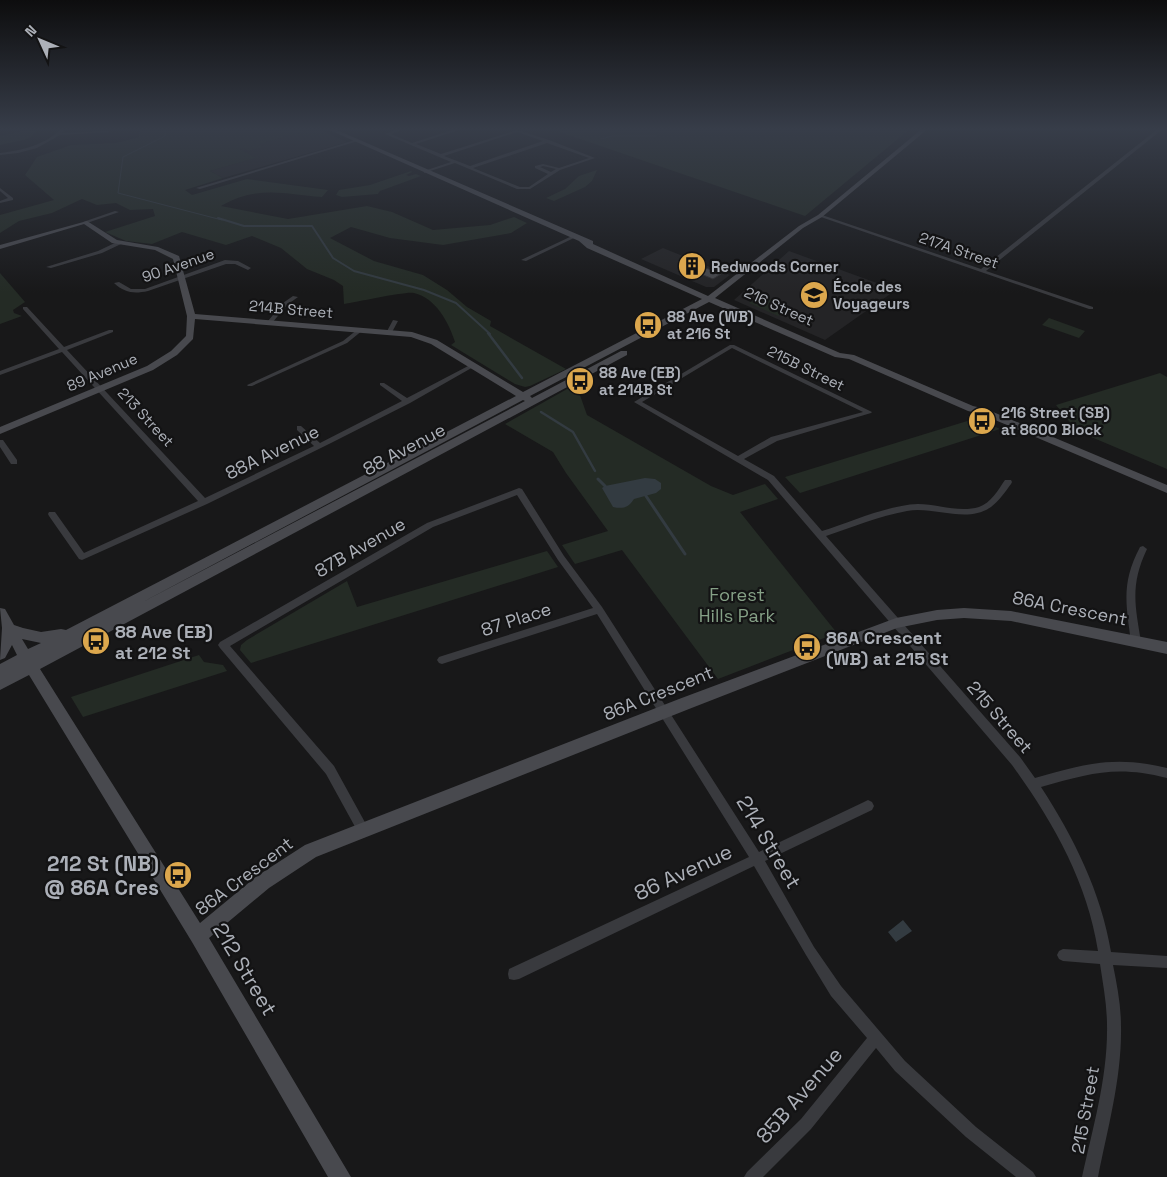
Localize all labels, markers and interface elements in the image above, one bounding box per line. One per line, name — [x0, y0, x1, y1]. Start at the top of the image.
north arrow — [15, 15, 65, 65]
text: N — [21, 21, 40, 41]
street label: 217A Street — [917, 228, 1001, 272]
street label: 90 Avenue — [139, 244, 217, 286]
building icon: Redwoods Corner — [677, 251, 707, 281]
place label: Redwoods Corner — [711, 257, 839, 276]
place label: École des Voyageurs — [833, 277, 910, 313]
school or university icon: École des Voyageurs — [799, 280, 829, 310]
street label: 216 Street — [741, 282, 817, 330]
street label: 214B Street — [248, 296, 334, 322]
place label: 88 Ave (WB) at 216 St — [667, 307, 754, 343]
bus stop icon: 88 Ave (WB) at 216 St — [633, 310, 663, 340]
street label: 215B Street — [764, 341, 848, 395]
street label: 89 Avenue — [64, 349, 140, 395]
place label: 88 Ave (EB) at 214B St — [599, 363, 681, 399]
bus stop icon: 88 Ave (EB) at 214B St — [565, 366, 595, 396]
street label: 213 Street — [114, 383, 178, 451]
place label: 216 Street (SB) at 8600 Block — [1001, 403, 1110, 439]
bus stop icon: 216 Street (SB) at 8600 Block — [967, 406, 997, 436]
street label: 88 Avenue — [359, 418, 449, 480]
street label: 88A Avenue — [221, 419, 323, 485]
street label: 87B Avenue — [311, 512, 409, 582]
park label: Forest Hills Park — [699, 583, 776, 627]
street label: 86A Crescent — [1011, 586, 1129, 630]
street label: 87 Place — [478, 597, 554, 641]
place label: 88 Ave (EB) at 212 St — [115, 620, 213, 664]
bus stop icon: 88 Ave (EB) at 212 St — [81, 626, 111, 656]
place label: 86A Crescent (WB) at 215 St — [826, 626, 949, 670]
bus stop icon: 86A Crescent (WB) at 215 St — [792, 632, 822, 662]
street label: 86A Crescent — [600, 660, 716, 726]
street label: 215 Street — [962, 676, 1038, 758]
street label: 214 Street — [731, 790, 807, 894]
street label: 86A Crescent — [191, 832, 297, 920]
street label: 86 Avenue — [630, 838, 736, 906]
place label: 212 St (NB) @ 86A Cres — [44, 850, 159, 901]
bus stop icon: 212 St (NB) @ 86A Cres — [163, 860, 193, 890]
street label: 212 Street — [207, 918, 283, 1020]
street label: 85B Avenue — [750, 1041, 848, 1149]
street label: 215 Street — [1066, 1064, 1104, 1156]

